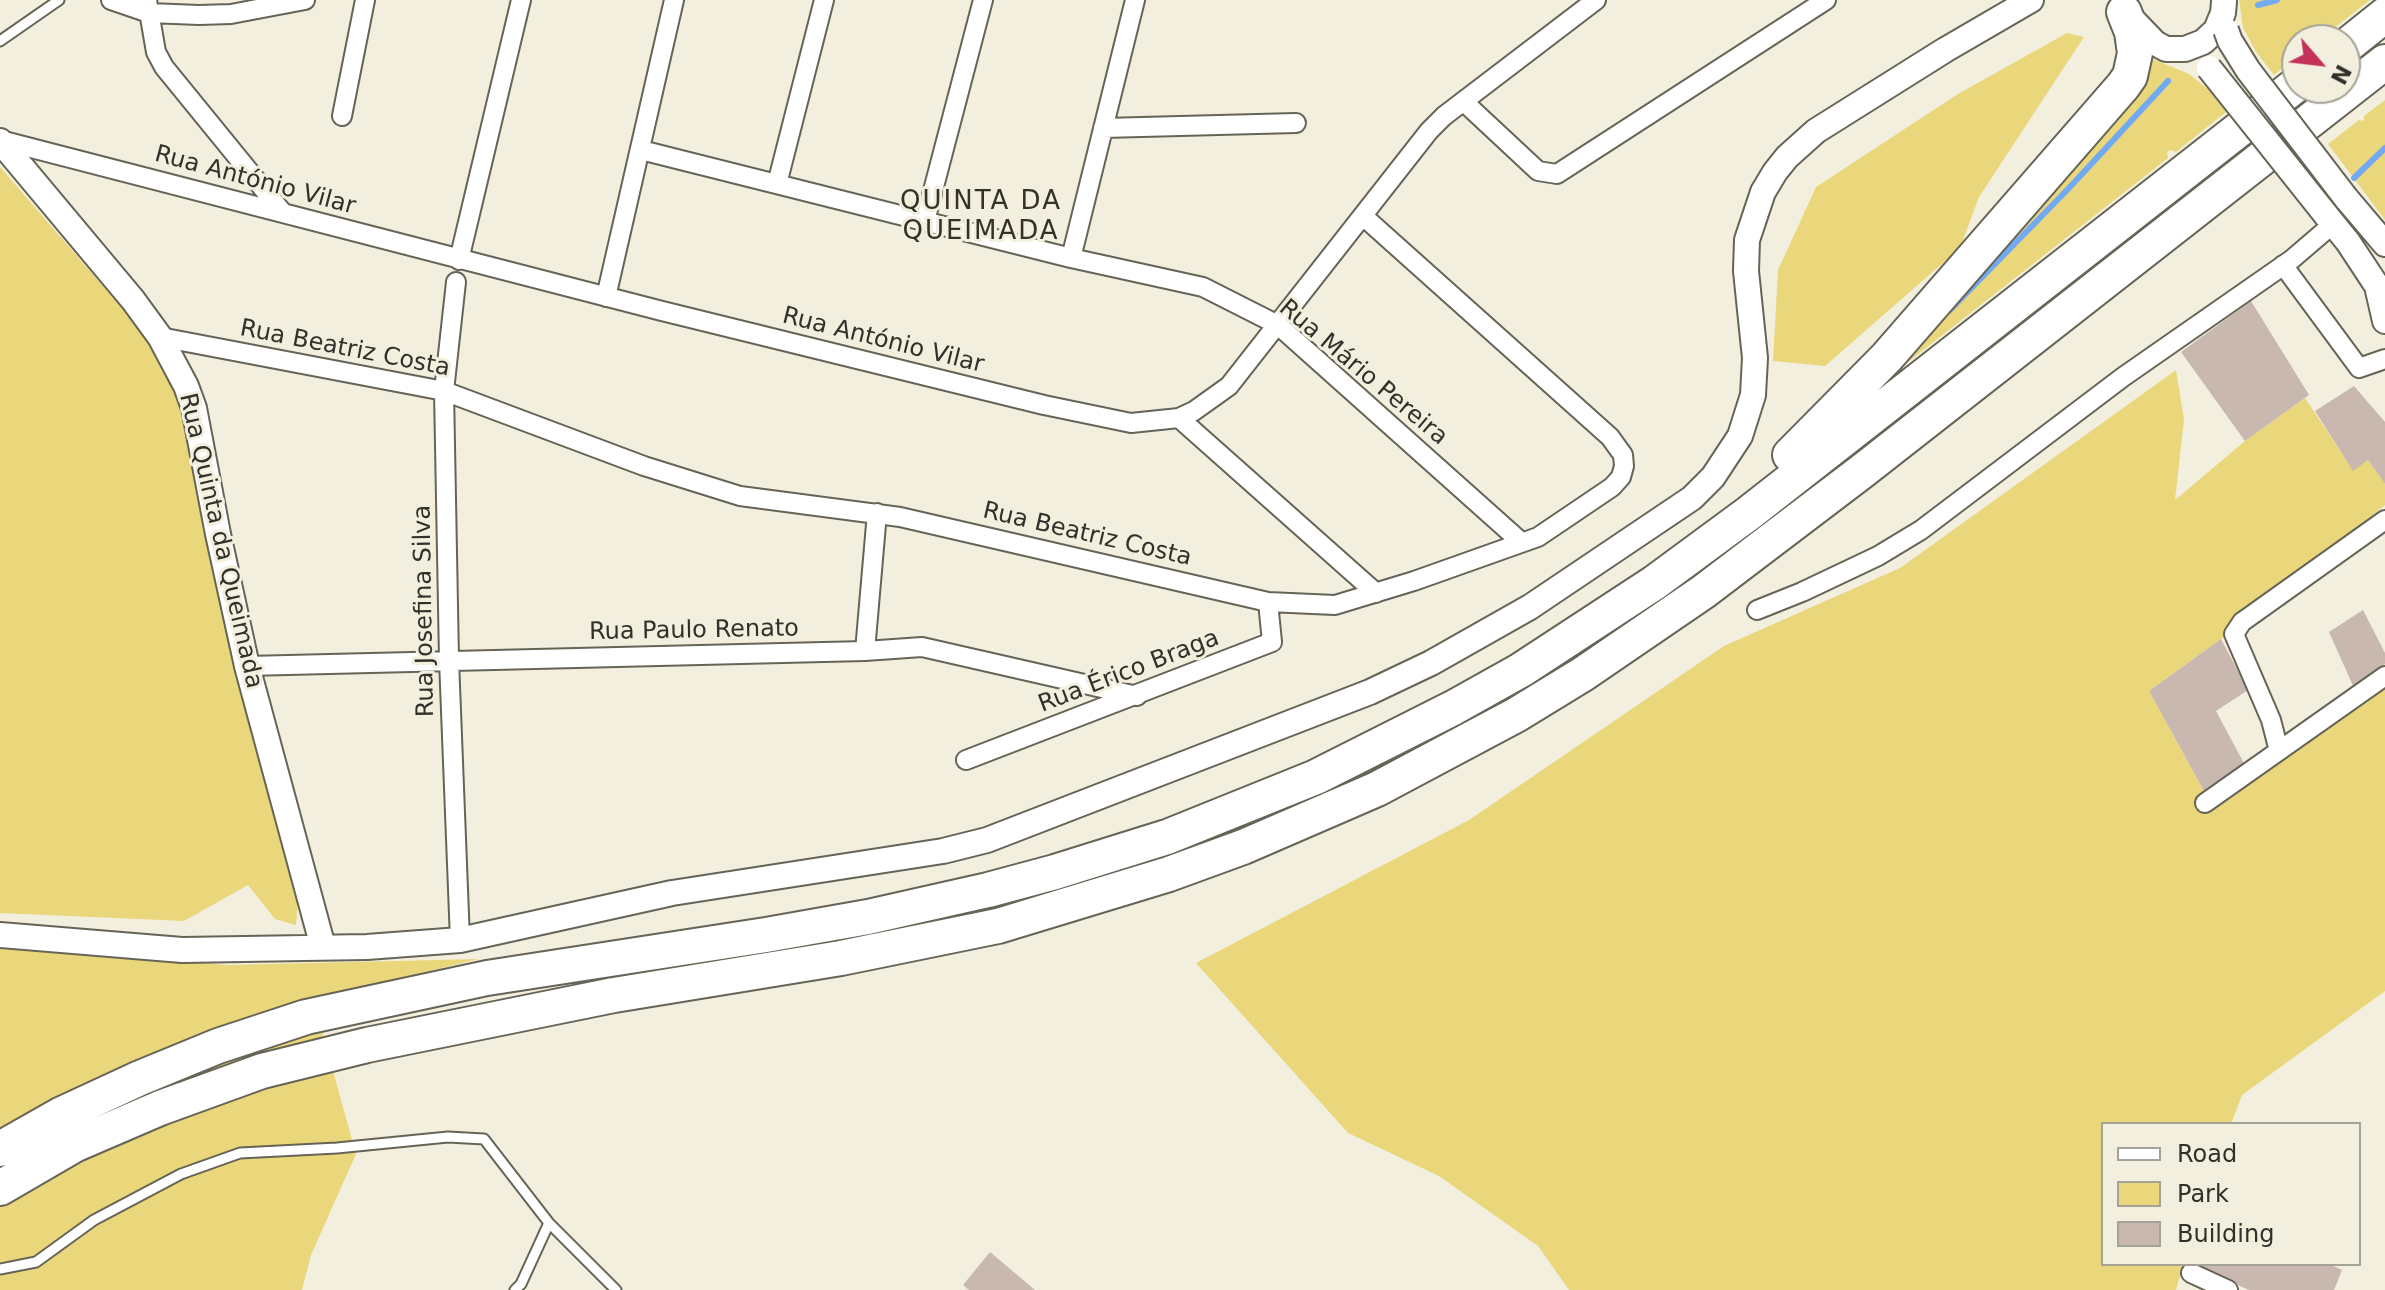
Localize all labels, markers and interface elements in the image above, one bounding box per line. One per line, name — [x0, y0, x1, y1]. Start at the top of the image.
north arrow — [2281, 24, 2361, 104]
text: N — [2326, 61, 2356, 89]
street label: Rua António Vilar — [151, 140, 359, 222]
district label: QUINTA DA QUEIMADA — [900, 186, 1062, 248]
street label: Rua Mário Pereira — [1273, 294, 1453, 452]
street label: Rua António Vilar — [779, 302, 987, 380]
street label: Rua Beatriz Costa — [238, 315, 452, 383]
street label: Rua Quinta da Queimada — [172, 391, 268, 691]
street label: Rua Beatriz Costa — [980, 497, 1194, 573]
street label: Rua Josefina Silva — [409, 505, 441, 717]
street label: Rua Paulo Renato — [589, 615, 799, 647]
street label: Rua Érico Braga — [1035, 624, 1223, 720]
legend — [2101, 1122, 2361, 1266]
text: Road — [2177, 1140, 2237, 1168]
text: Park — [2177, 1180, 2229, 1208]
text: Building — [2177, 1220, 2274, 1248]

